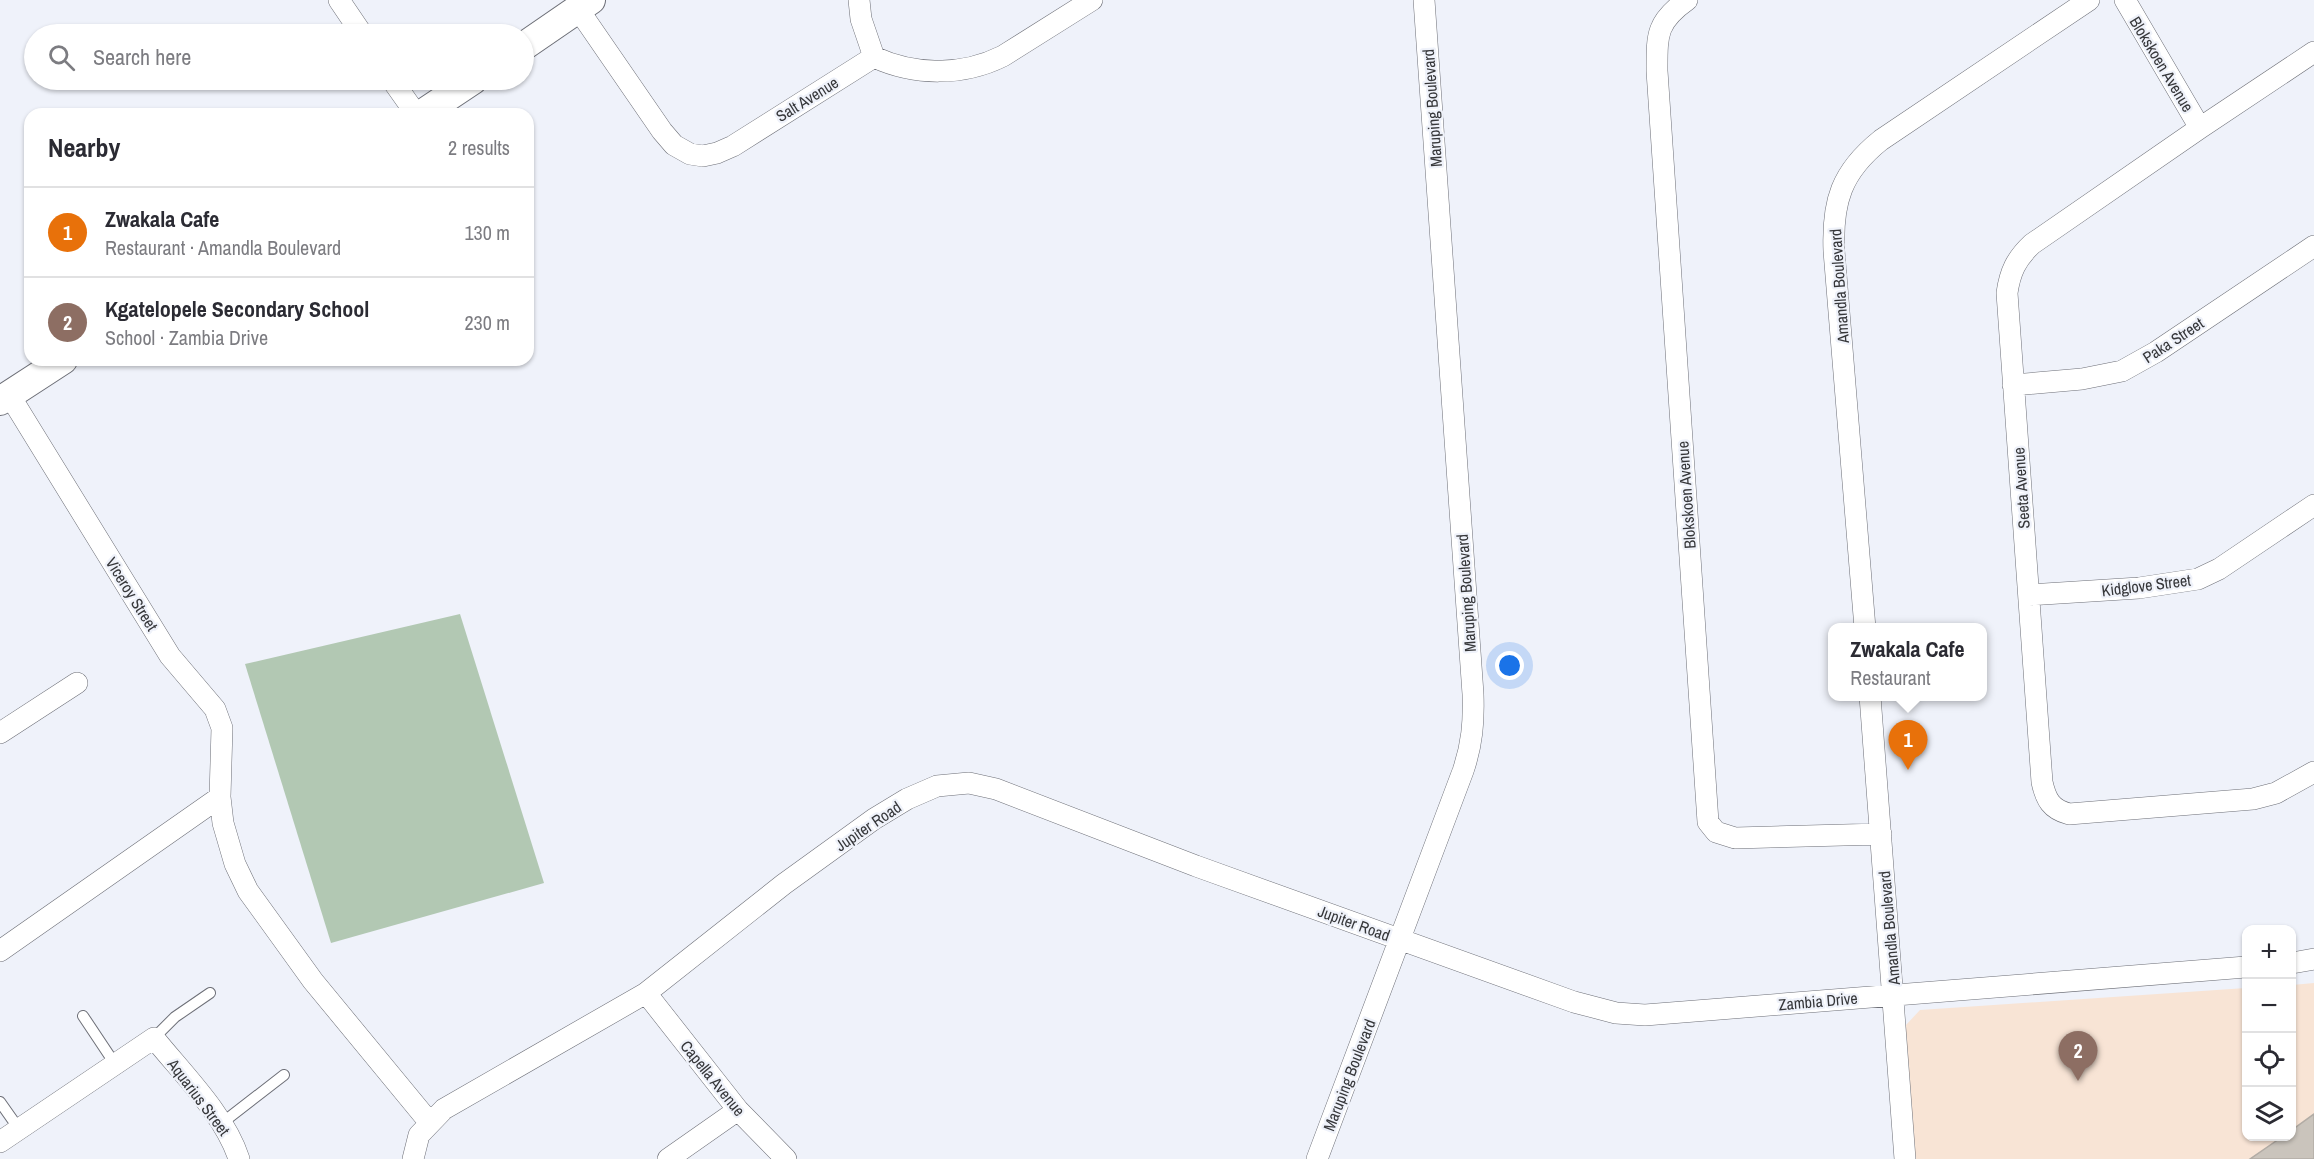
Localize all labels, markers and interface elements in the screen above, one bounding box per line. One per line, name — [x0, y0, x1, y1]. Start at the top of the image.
street label: Blokskoen Avenue — [2125, 12, 2199, 116]
search box — [24, 24, 534, 90]
icon: search — [45, 41, 78, 74]
text: Search here — [93, 42, 191, 72]
street label: Maruping Boulevard — [1417, 48, 1447, 168]
street label: Salt Avenue — [772, 71, 842, 127]
text: Nearby — [48, 130, 120, 165]
text: 2 results — [448, 134, 510, 161]
text: Zwakala Cafe — [105, 204, 219, 234]
text: 1 — [63, 219, 72, 246]
text: 130 m — [464, 219, 510, 246]
street label: Amandla Boulevard — [1824, 228, 1854, 345]
text: Restaurant · Amandla Boulevard — [105, 234, 341, 261]
text: Kgatelopele Secondary School — [105, 294, 369, 324]
text: 2 — [63, 309, 72, 336]
text: 230 m — [464, 309, 510, 336]
street label: Paka Street — [2138, 312, 2208, 368]
text: School · Zambia Drive — [105, 324, 268, 351]
street label: Blokskoen Avenue — [1671, 440, 1701, 550]
street label: Seeta Avenue — [2007, 447, 2035, 529]
street label: Maruping Boulevard — [1451, 533, 1481, 653]
street label: Viceroy Street — [101, 553, 163, 635]
street label: Kidglove Street — [2100, 569, 2192, 601]
popup — [1828, 623, 1987, 701]
text: Zwakala Cafe — [1850, 634, 1965, 664]
your location — [1495, 651, 1524, 680]
text: Restaurant — [1850, 664, 1931, 691]
pin: 1 — [1888, 720, 1928, 770]
street label: Jupiter Road — [831, 796, 905, 856]
street label: Amandla Boulevard — [1873, 870, 1905, 987]
street label: Jupiter Road — [1315, 900, 1393, 946]
map controls — [2242, 925, 2296, 1141]
button: + — [2242, 925, 2296, 979]
button: − — [2242, 979, 2296, 1033]
street label: Zambia Drive — [1777, 987, 1859, 1015]
street label: Maruping Boulevard — [1318, 1016, 1380, 1134]
pin: 2 — [2058, 1032, 2098, 1081]
button: locate — [2242, 1033, 2296, 1087]
street label: Capella Avenue — [676, 1035, 750, 1121]
street label: Aquarius Street — [162, 1053, 235, 1140]
button: layers — [2242, 1087, 2296, 1141]

